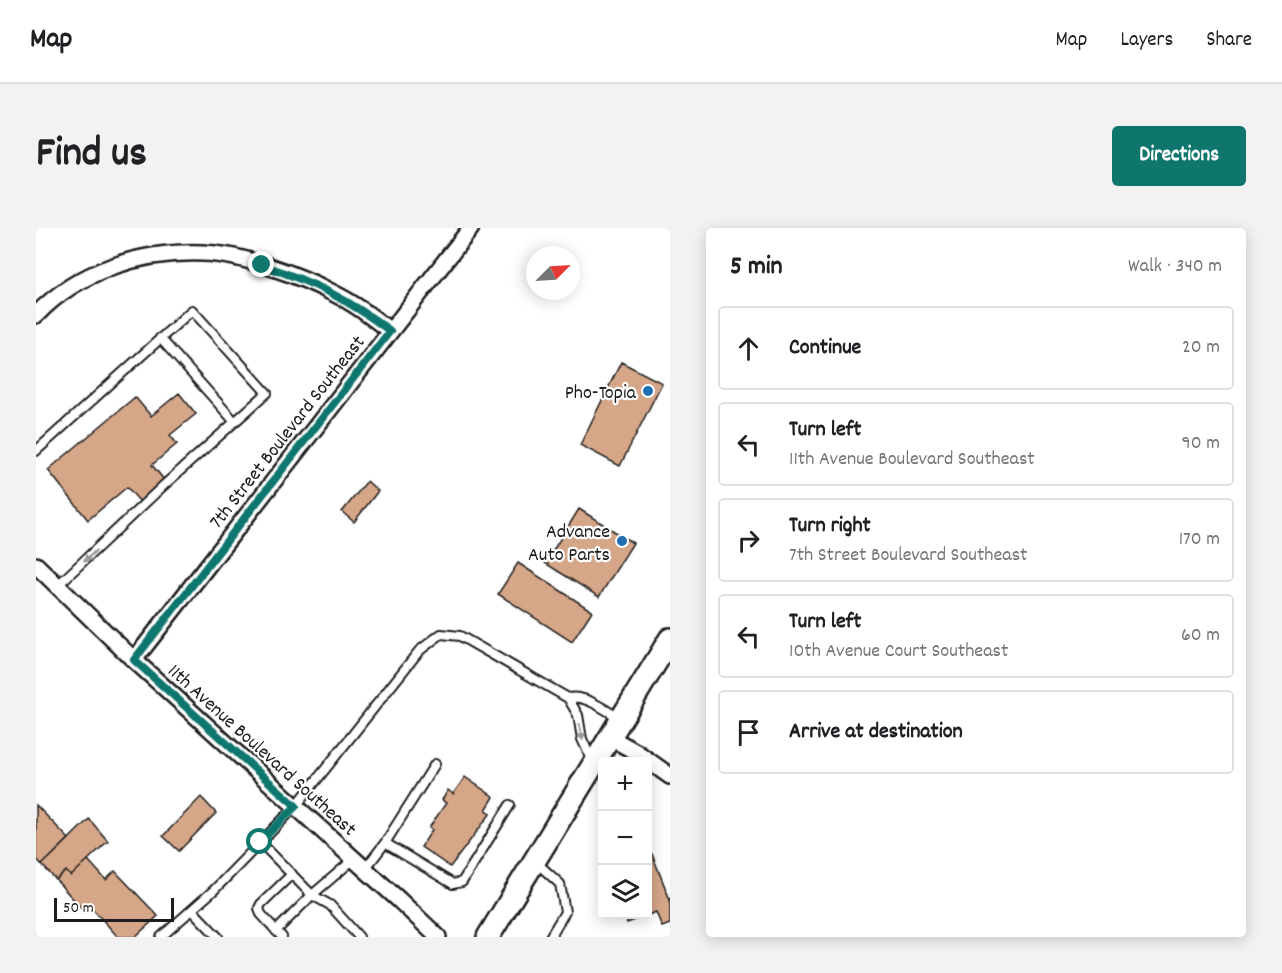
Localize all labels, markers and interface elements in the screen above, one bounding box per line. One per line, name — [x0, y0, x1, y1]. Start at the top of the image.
text: Map — [30, 21, 72, 61]
text: Map — [1056, 26, 1087, 56]
text: Layers — [1120, 26, 1173, 56]
text: Share — [1206, 26, 1252, 56]
text: Find us — [36, 126, 147, 186]
button: Directions — [1112, 126, 1246, 186]
north arrow — [526, 246, 580, 300]
text: 5 min — [730, 249, 783, 286]
route end — [248, 251, 274, 277]
text: Walk · 340 m — [1128, 253, 1222, 281]
street label: 7th Street Boulevard Southeast — [204, 330, 373, 535]
icon: ahead — [732, 332, 765, 365]
text: Continue — [789, 333, 861, 364]
text: 20 m — [1182, 334, 1220, 362]
place label: Pho-Topia — [565, 380, 637, 408]
marker: Pho-Topia — [641, 384, 655, 398]
text: Turn left — [789, 415, 861, 446]
icon: left — [732, 428, 765, 461]
text: 90 m — [1182, 430, 1220, 458]
text: 11th Avenue Boulevard Southeast — [789, 446, 1035, 474]
text: Turn right — [789, 511, 871, 542]
place label: Advance Auto Parts — [528, 519, 610, 570]
icon: right — [732, 524, 765, 557]
text: 170 m — [1179, 526, 1220, 554]
marker: Advance Auto Parts — [615, 534, 629, 548]
text: 7th Street Boulevard Southeast — [789, 542, 1027, 570]
one-way arrow — [82, 549, 97, 563]
text: Turn left — [789, 607, 861, 638]
icon: left — [732, 620, 765, 653]
text: 60 m — [1181, 622, 1220, 650]
text: 10th Avenue Court Southeast — [789, 638, 1008, 666]
street label: 11th Avenue Boulevard Southeast — [160, 659, 362, 844]
icon: arrive — [732, 716, 765, 749]
text: Arrive at destination — [789, 717, 963, 748]
one-way arrow — [577, 722, 586, 741]
map controls — [598, 757, 652, 919]
button: + — [598, 757, 652, 811]
button: − — [598, 811, 652, 865]
route start — [246, 828, 272, 854]
button: layers — [598, 865, 652, 919]
scale bar — [54, 895, 174, 922]
text: 50 m — [63, 897, 94, 920]

